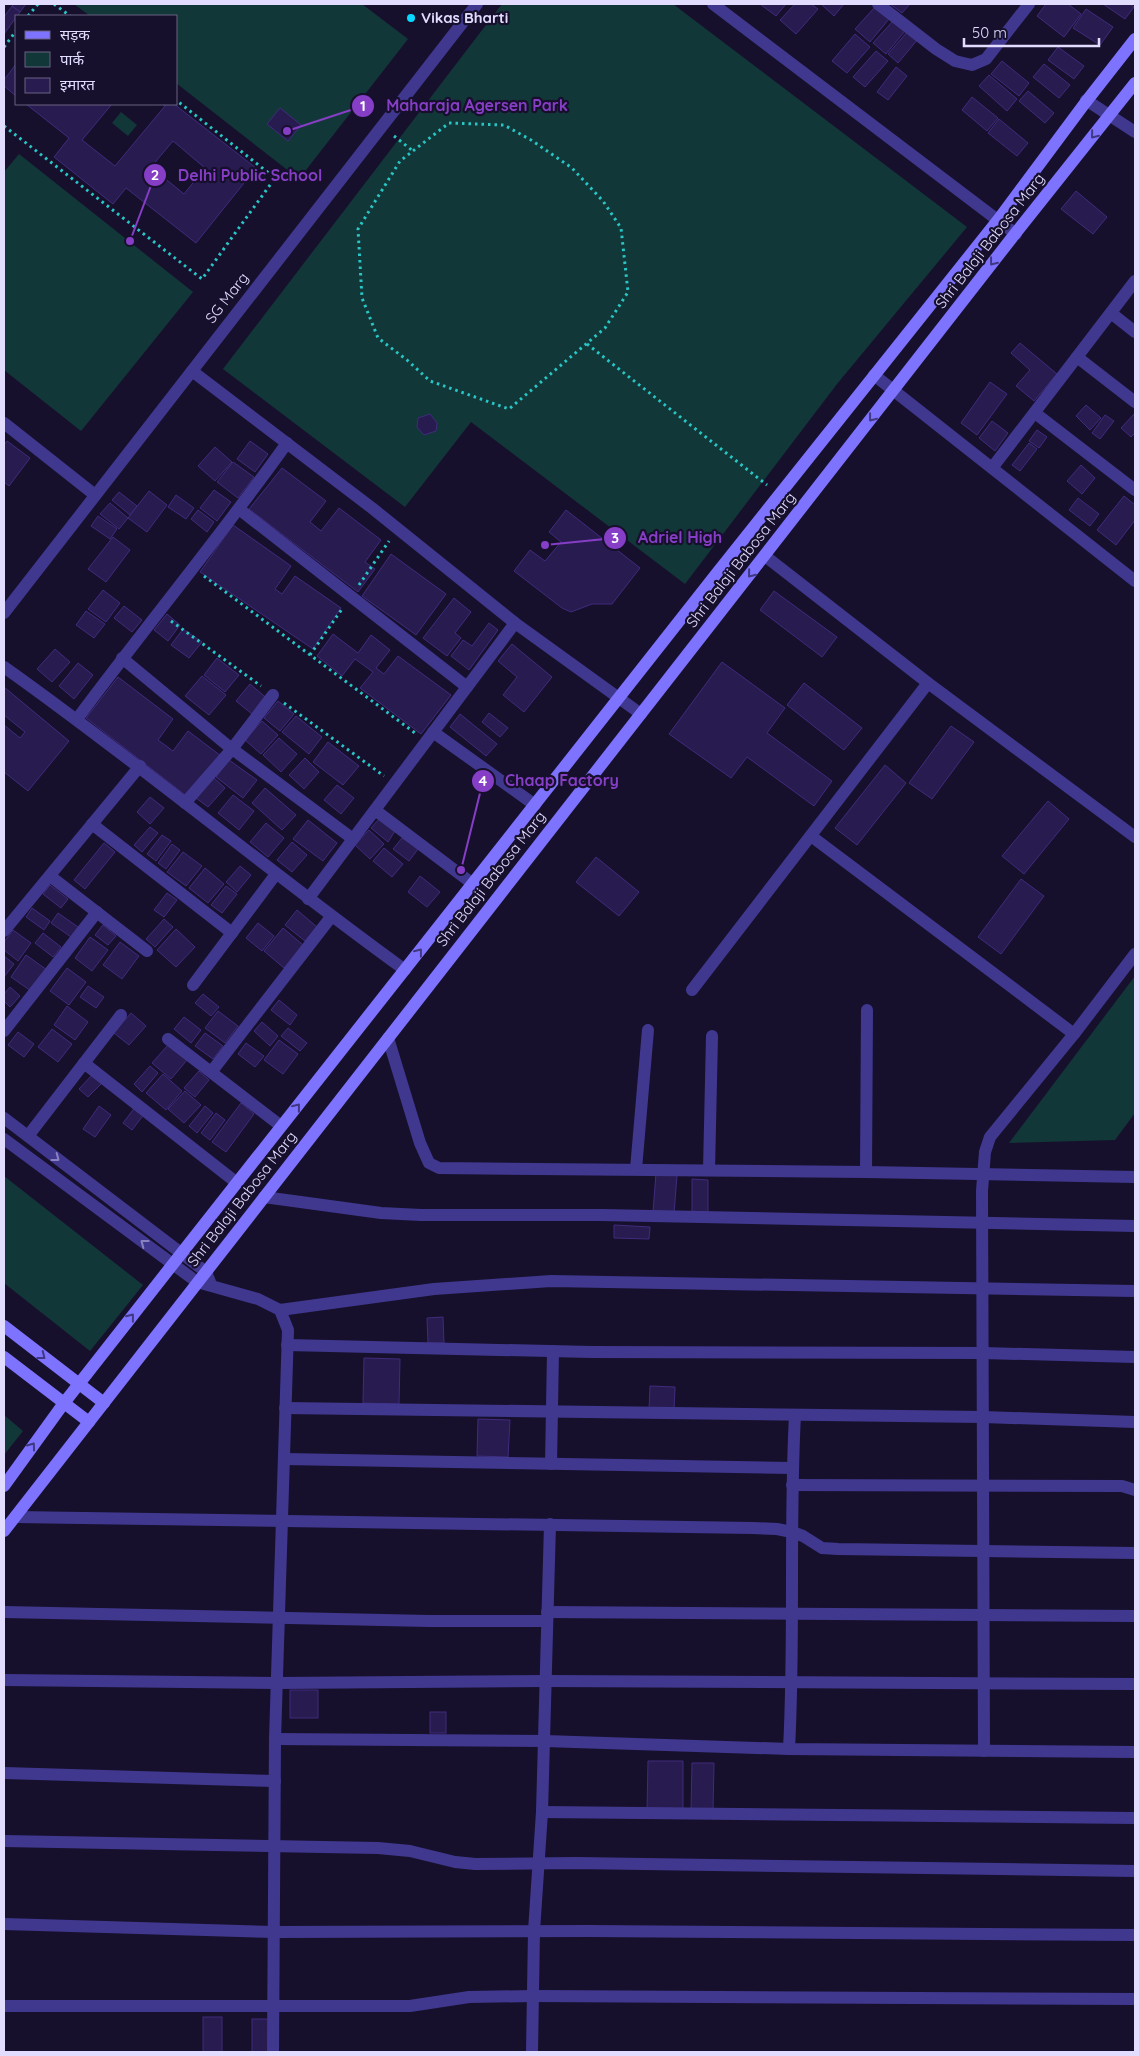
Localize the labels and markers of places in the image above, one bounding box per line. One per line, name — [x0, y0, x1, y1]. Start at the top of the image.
place label: Vikas Bharti — [421, 8, 508, 27]
marker: Vikas Bharti — [405, 12, 417, 24]
callout: Maharaja Agersen Park — [351, 90, 578, 121]
callout: Delhi Public School — [143, 160, 332, 191]
callout: Adriel High — [603, 522, 732, 553]
callout: Chaap Factory — [470, 765, 629, 796]

